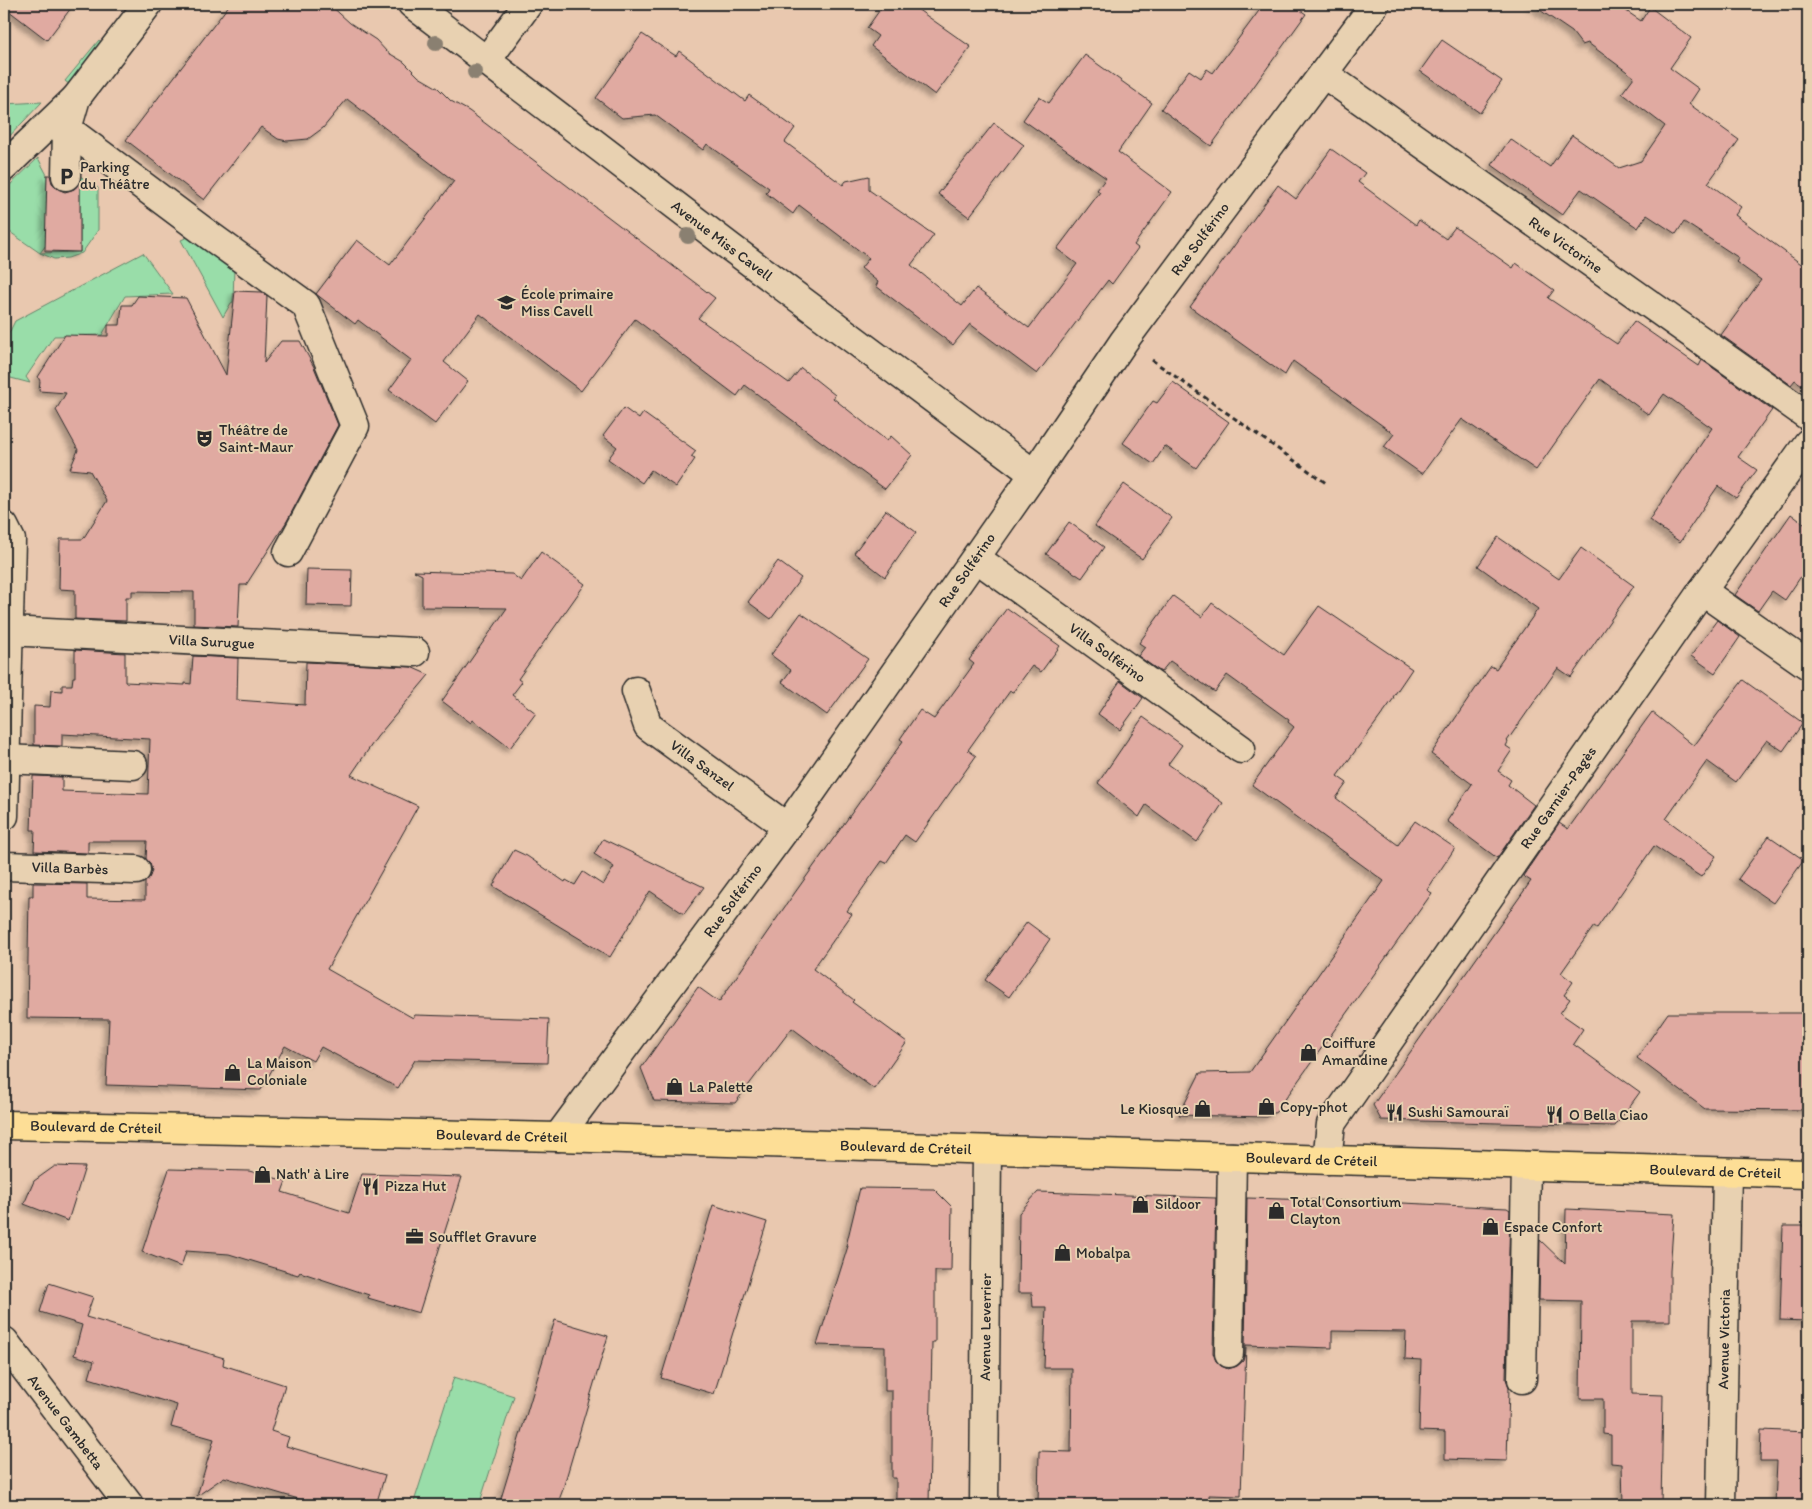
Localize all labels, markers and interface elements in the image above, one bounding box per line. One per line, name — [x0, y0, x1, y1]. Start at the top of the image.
place label: Parking du Théâtre — [80, 158, 150, 193]
parking icon: Parking du Théâtre — [56, 166, 76, 186]
street label: Avenue Miss Cavell — [668, 196, 777, 285]
street label: Rue Solférino — [1167, 199, 1233, 279]
street label: Rue Victorine — [1525, 213, 1606, 277]
place label: École primaire Miss Cavell — [521, 285, 613, 320]
school or university icon: École primaire Miss Cavell — [497, 293, 517, 313]
place label: Théâtre de Saint-Maur — [219, 421, 293, 456]
theatre icon: Théâtre de Saint-Maur — [195, 429, 215, 449]
street label: Rue Solférino — [934, 529, 999, 611]
street label: Villa Solférino — [1065, 619, 1149, 686]
street label: Villa Surugue — [168, 630, 255, 653]
street label: Villa Sanzel — [667, 736, 738, 795]
street label: Rue Garnier-Pagès — [1516, 743, 1600, 852]
street label: Villa Barbès — [31, 858, 109, 878]
street label: Rue Solférino — [700, 860, 766, 941]
place label: Coiffure Amandine — [1322, 1034, 1388, 1069]
shop icon: Coiffure Amandine — [1298, 1042, 1318, 1062]
place label: La Maison Coloniale — [247, 1054, 311, 1089]
shop icon: La Maison Coloniale — [223, 1062, 243, 1082]
shop icon: La Palette — [665, 1077, 685, 1097]
place label: La Palette — [689, 1078, 753, 1096]
shop icon: Copy-phot — [1256, 1097, 1276, 1117]
place label: Copy-phot — [1280, 1098, 1348, 1116]
shop icon: Le Kiosque — [1193, 1099, 1213, 1119]
place label: Le Kiosque — [1120, 1100, 1189, 1118]
restaurant icon: Sushi Samouraï — [1384, 1102, 1404, 1122]
place label: Sushi Samouraï — [1408, 1103, 1509, 1121]
restaurant icon: O Bella Ciao — [1545, 1105, 1565, 1125]
place label: O Bella Ciao — [1569, 1106, 1648, 1124]
street label: Boulevard de Créteil — [30, 1117, 163, 1137]
street label: Boulevard de Créteil — [436, 1125, 569, 1146]
street label: Boulevard de Créteil — [840, 1136, 973, 1158]
street label: Boulevard de Créteil — [1245, 1148, 1378, 1170]
street label: Boulevard de Créteil — [1649, 1160, 1782, 1182]
shop icon: Nath' à Lire — [252, 1164, 272, 1184]
place label: Nath' à Lire — [276, 1165, 349, 1183]
restaurant icon: Pizza Hut — [361, 1176, 381, 1196]
place label: Pizza Hut — [385, 1177, 447, 1195]
place label: Total Consortium Clayton — [1290, 1193, 1402, 1228]
shop icon: Sildoor — [1131, 1194, 1151, 1214]
place label: Sildoor — [1155, 1195, 1201, 1213]
shop icon: Total Consortium Clayton — [1266, 1201, 1286, 1221]
shop icon: Espace Confort — [1480, 1217, 1500, 1237]
place label: Espace Confort — [1504, 1218, 1603, 1236]
office icon: Soufflet Gravure — [405, 1227, 425, 1247]
place label: Soufflet Gravure — [429, 1228, 537, 1246]
shop icon: Mobalpa — [1052, 1243, 1072, 1263]
place label: Mobalpa — [1076, 1244, 1131, 1262]
street label: Avenue Leverrier — [976, 1273, 995, 1381]
street label: Avenue Victoria — [1714, 1288, 1734, 1389]
street label: Avenue Gambetta — [24, 1371, 108, 1473]

